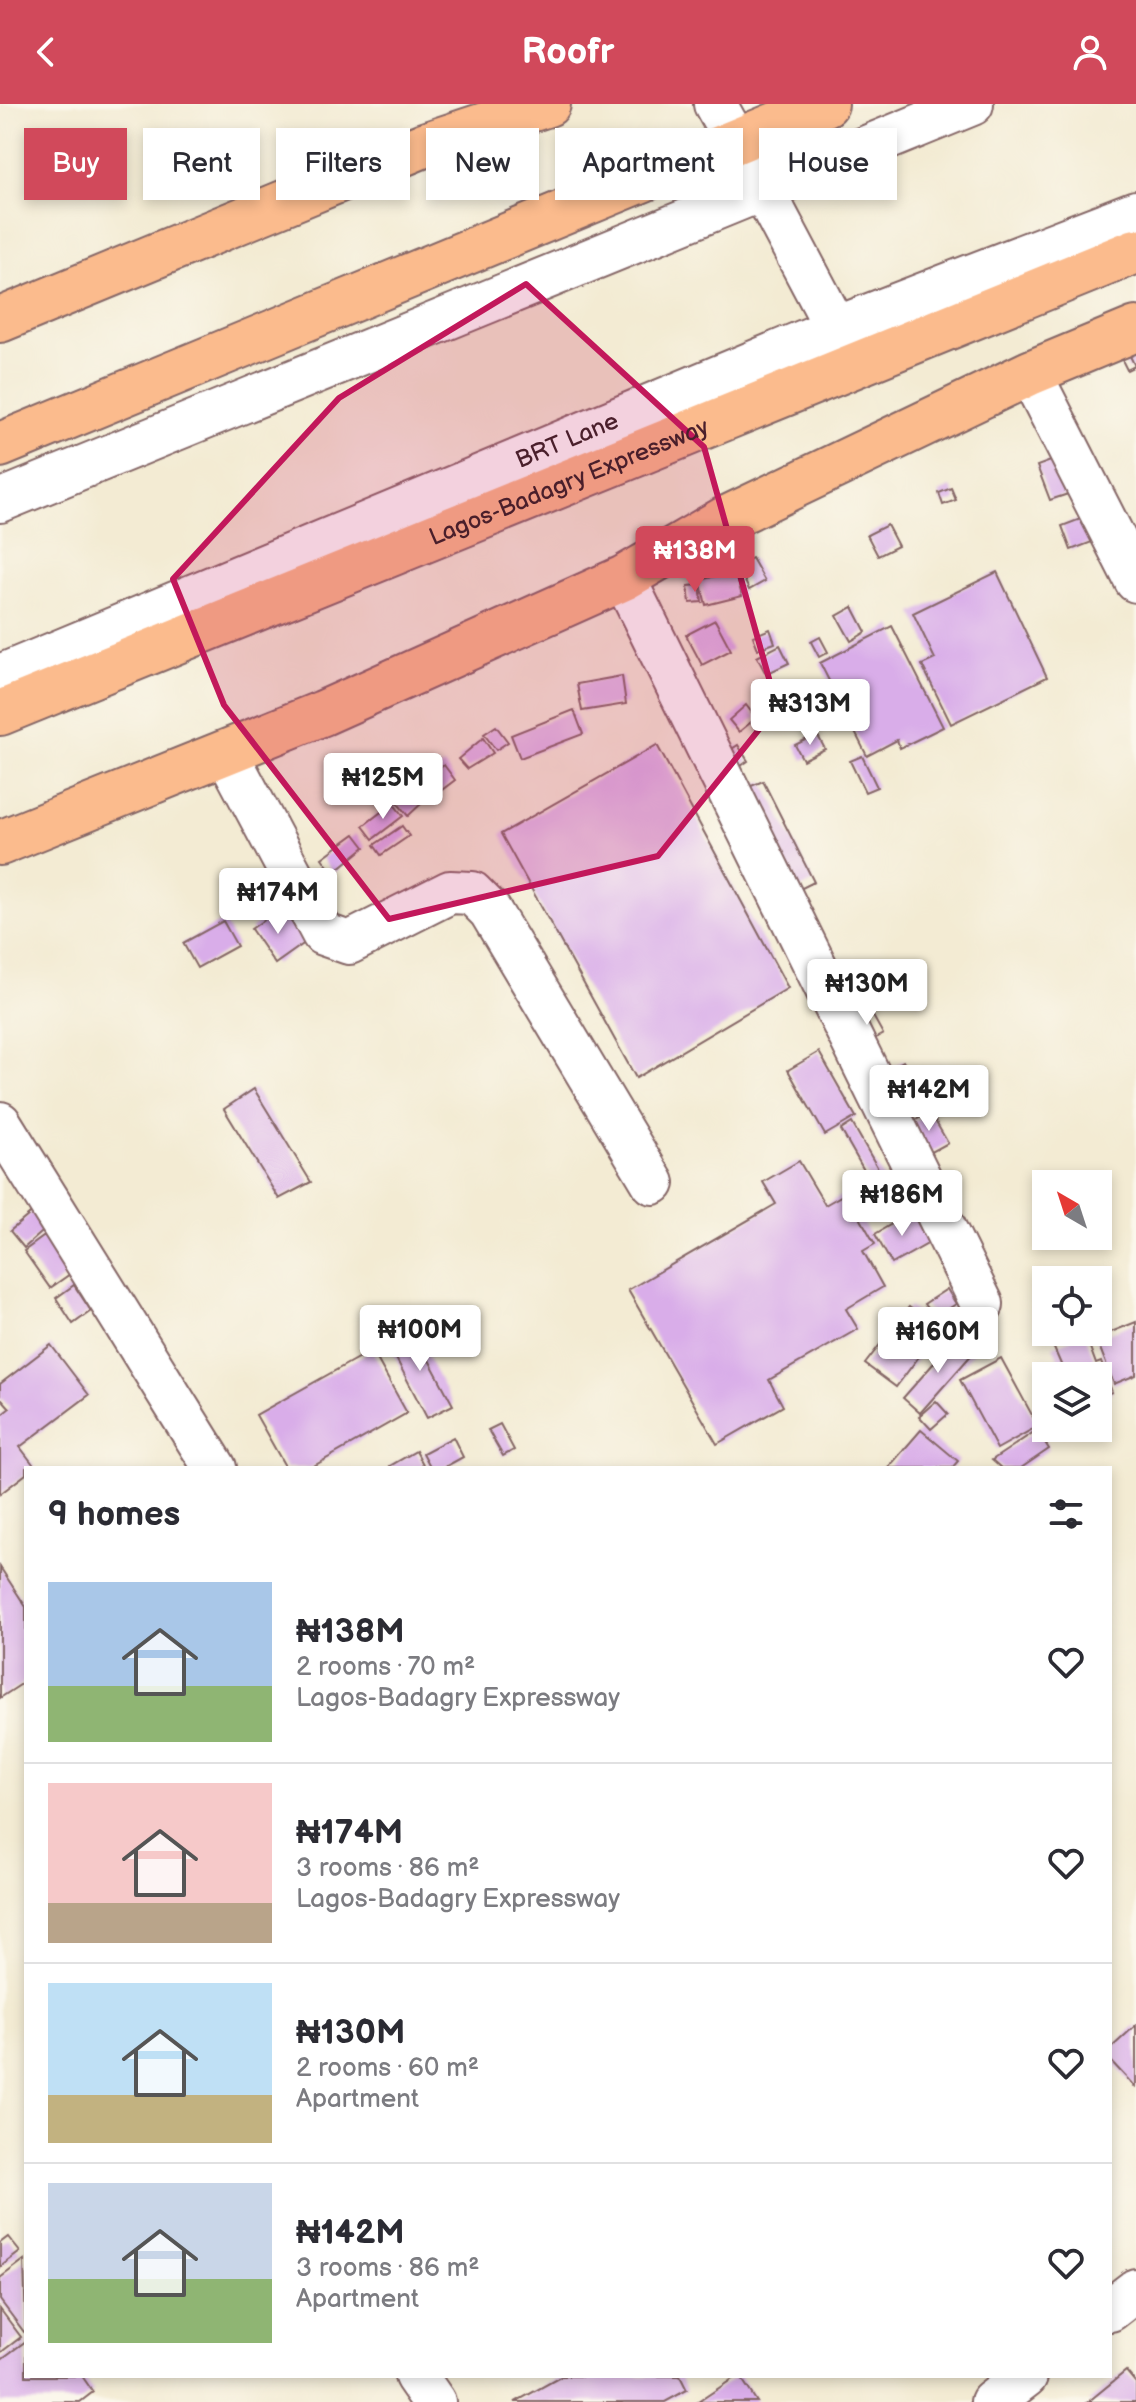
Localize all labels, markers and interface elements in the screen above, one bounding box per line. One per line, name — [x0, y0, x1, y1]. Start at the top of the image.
icon: back — [24, 30, 68, 74]
icon: person — [1068, 30, 1112, 74]
text: Roofr — [522, 31, 614, 74]
chip: Buy — [24, 128, 127, 200]
chip: Rent — [143, 128, 260, 200]
chip: Filters — [276, 128, 410, 200]
chip: New — [426, 128, 539, 200]
chip: Apartment — [555, 128, 743, 200]
chip: House — [759, 128, 897, 200]
street label: BRT Lane — [511, 406, 623, 475]
street label: Lagos-Badagry Expressway — [425, 412, 713, 552]
pin: ₦138M — [639, 526, 751, 594]
text: ₦138M — [654, 536, 736, 567]
pin: ₦313M — [754, 679, 866, 747]
text: ₦313M — [769, 689, 851, 720]
pin: ₦125M — [327, 753, 439, 821]
text: ₦125M — [342, 763, 424, 794]
pin: ₦174M — [222, 868, 334, 936]
text: ₦174M — [237, 878, 319, 909]
pin: ₦130M — [811, 959, 923, 1027]
text: ₦130M — [825, 969, 909, 1000]
pin: ₦142M — [873, 1065, 985, 1133]
text: ₦142M — [887, 1075, 971, 1106]
pin: ₦186M — [846, 1170, 958, 1238]
north arrow — [1032, 1170, 1112, 1250]
map controls — [1032, 1170, 1112, 1442]
text: ₦186M — [860, 1180, 944, 1211]
button: locate — [1032, 1266, 1112, 1346]
pin: ₦100M — [364, 1305, 476, 1373]
pin: ₦160M — [882, 1307, 994, 1375]
text: ₦100M — [378, 1315, 462, 1346]
text: ₦160M — [896, 1317, 980, 1348]
button: layers — [1032, 1362, 1112, 1442]
icon: filters — [1044, 1492, 1088, 1536]
text: 9 homes — [48, 1494, 180, 1535]
text: ₦138M — [296, 1611, 404, 1652]
icon: home — [112, 1614, 208, 1710]
icon: heart — [1044, 1640, 1088, 1684]
text: 2 rooms · 70 m² — [296, 1652, 475, 1683]
text: Lagos-Badagry Expressway — [296, 1683, 620, 1714]
text: ₦174M — [296, 1812, 403, 1853]
icon: home — [112, 1815, 208, 1911]
icon: heart — [1044, 1841, 1088, 1885]
text: 3 rooms · 86 m² — [296, 1853, 480, 1884]
text: Lagos-Badagry Expressway — [296, 1884, 620, 1915]
text: ₦130M — [296, 2012, 405, 2053]
icon: home — [112, 2015, 208, 2111]
icon: heart — [1044, 2041, 1088, 2085]
text: 2 rooms · 60 m² — [296, 2053, 479, 2084]
text: Apartment — [296, 2084, 419, 2115]
text: ₦142M — [296, 2212, 405, 2253]
icon: home — [112, 2215, 208, 2311]
icon: heart — [1044, 2241, 1088, 2285]
text: 3 rooms · 86 m² — [296, 2253, 480, 2284]
text: Apartment — [296, 2284, 419, 2315]

